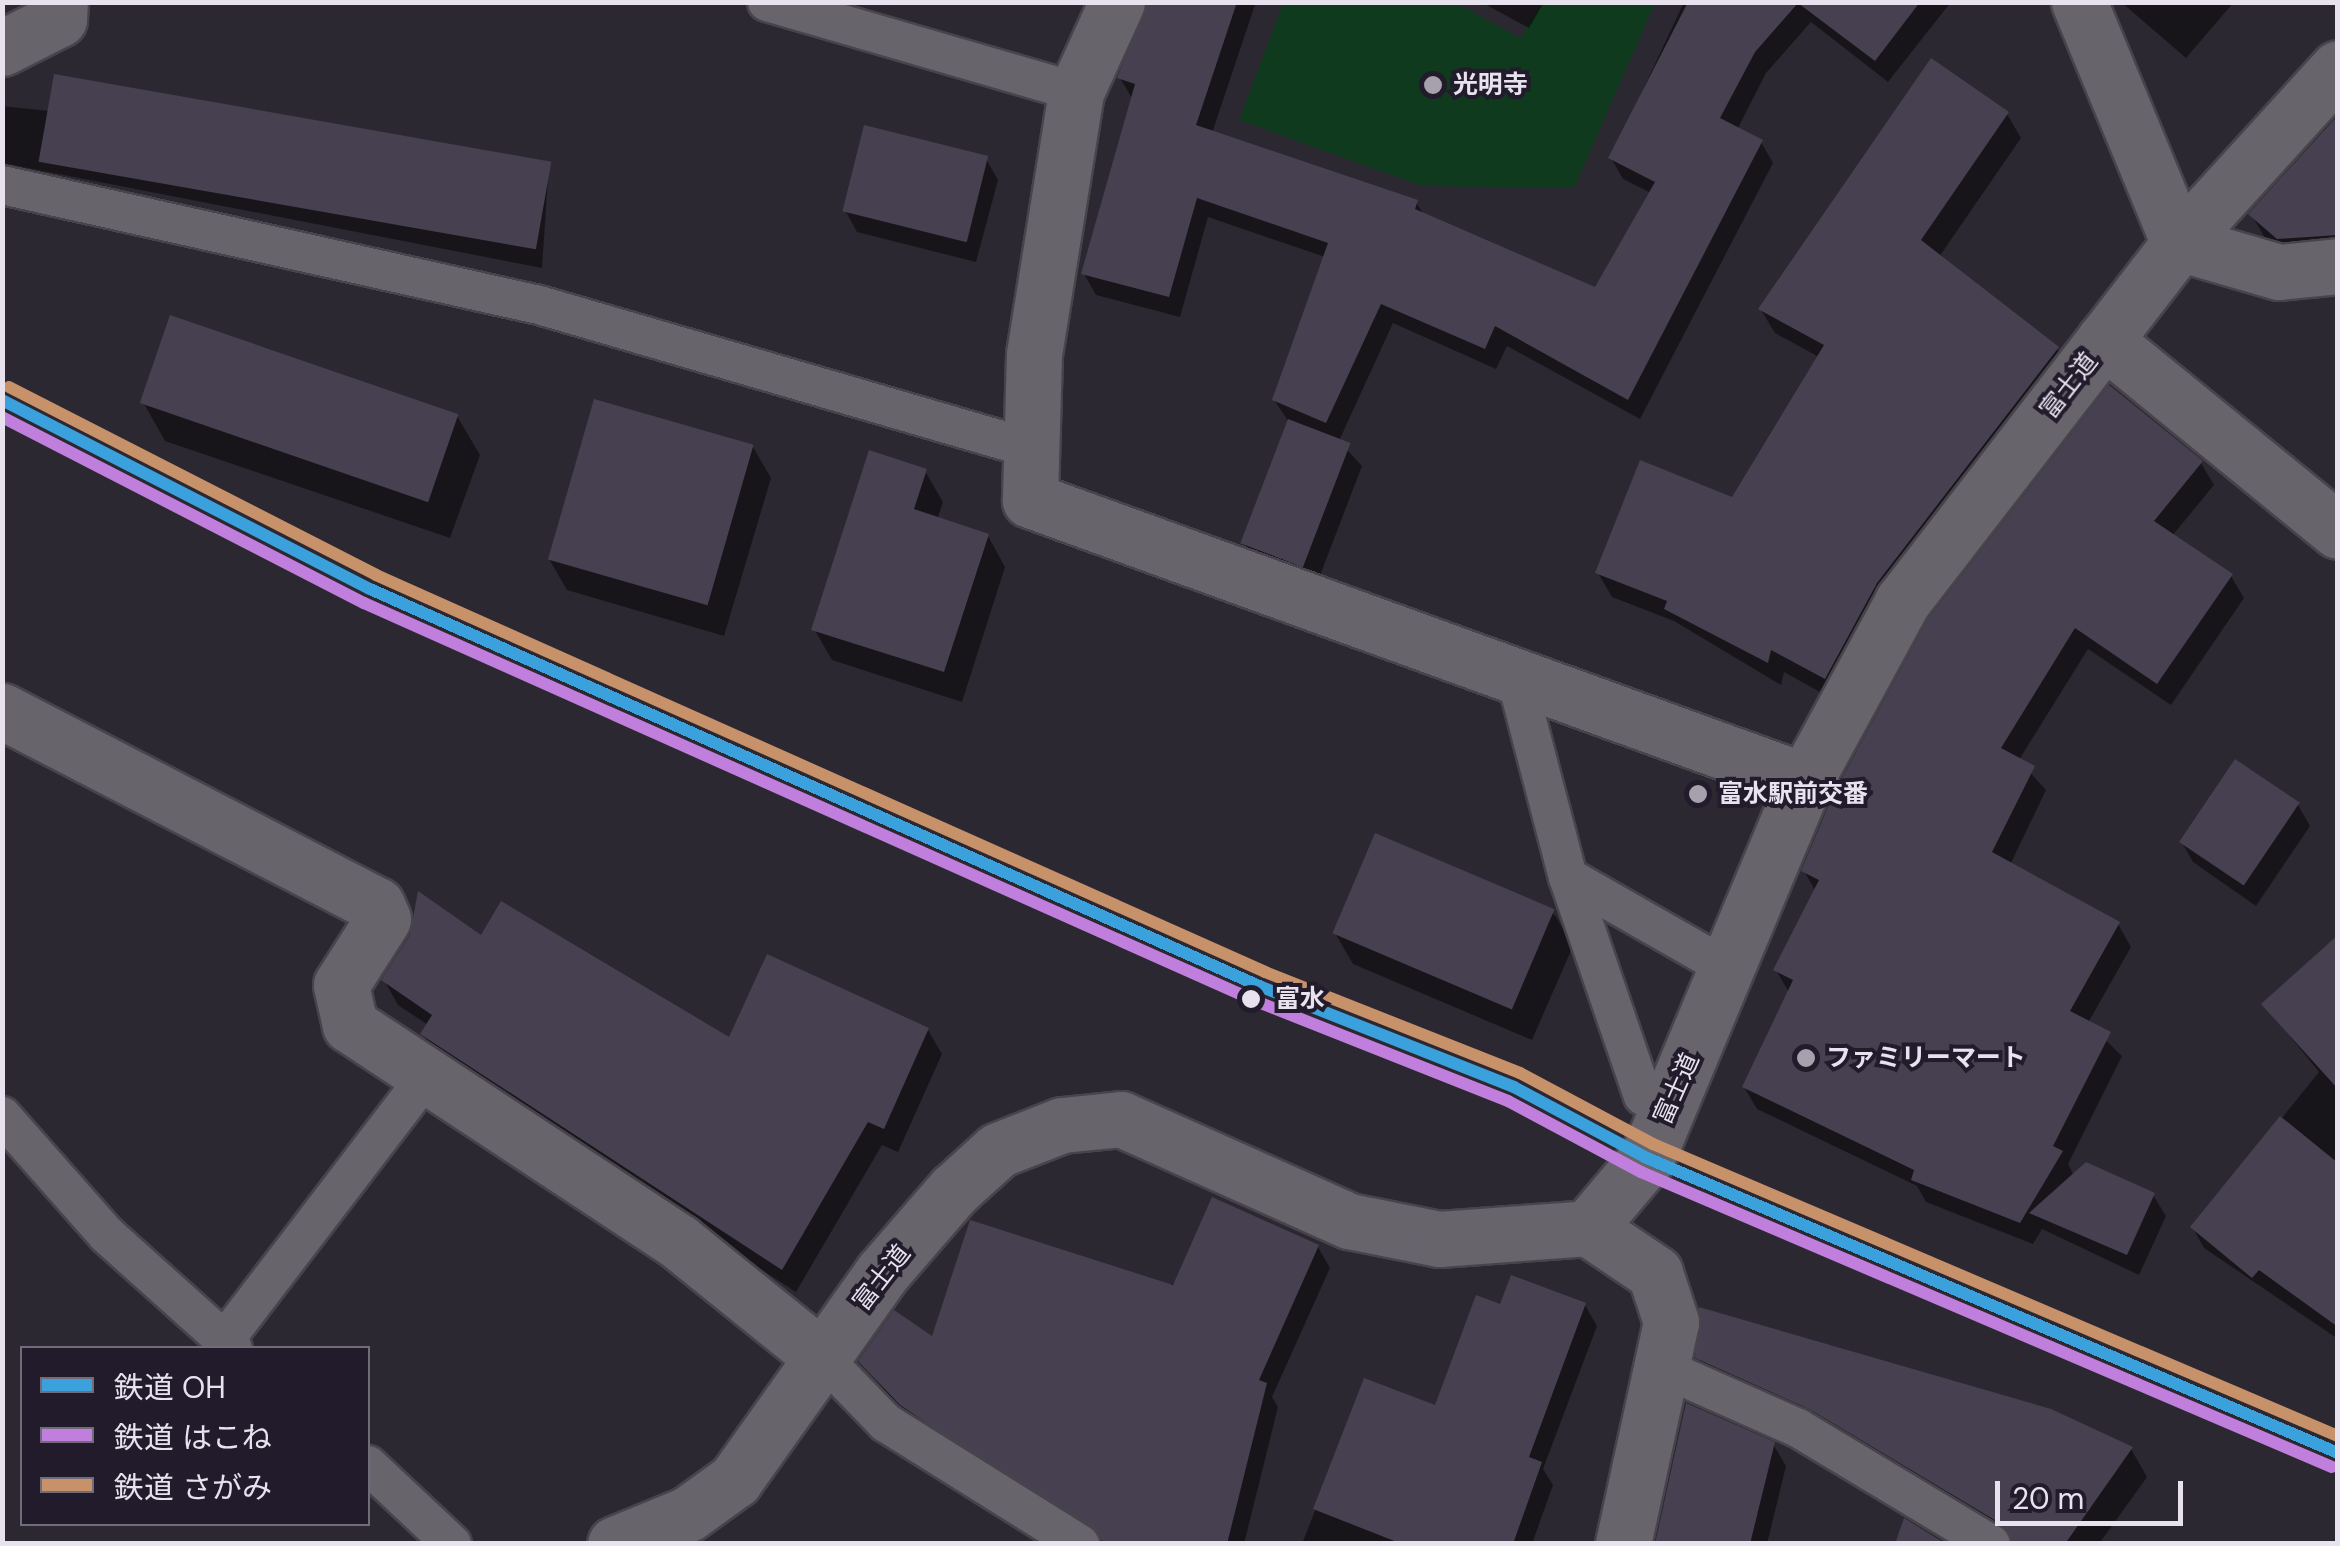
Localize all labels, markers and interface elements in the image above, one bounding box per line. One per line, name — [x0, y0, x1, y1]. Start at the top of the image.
place label: 光明寺 — [1453, 70, 1528, 100]
marker: 光明寺 — [1422, 74, 1444, 96]
street label: 富士道 — [2034, 347, 2104, 425]
place label: 富水駅前交番 — [1718, 779, 1868, 809]
marker: 富水駅前交番 — [1687, 783, 1709, 805]
marker: 富水 — [1236, 984, 1266, 1014]
place label: 富水 — [1275, 984, 1325, 1014]
place label: ファミリーマート — [1826, 1043, 2026, 1073]
marker: ファミリーマート — [1795, 1047, 1817, 1069]
street label: 富士道 — [1648, 1049, 1706, 1129]
street label: 富士道 — [847, 1239, 917, 1317]
legend — [20, 1346, 370, 1526]
text: 鉄道 OH — [114, 1368, 226, 1407]
text: 鉄道 はこね — [114, 1418, 272, 1457]
scale bar — [2000, 1461, 2188, 1523]
text: 鉄道 さがみ — [114, 1468, 272, 1507]
text: 20 m — [2012, 1479, 2084, 1518]

